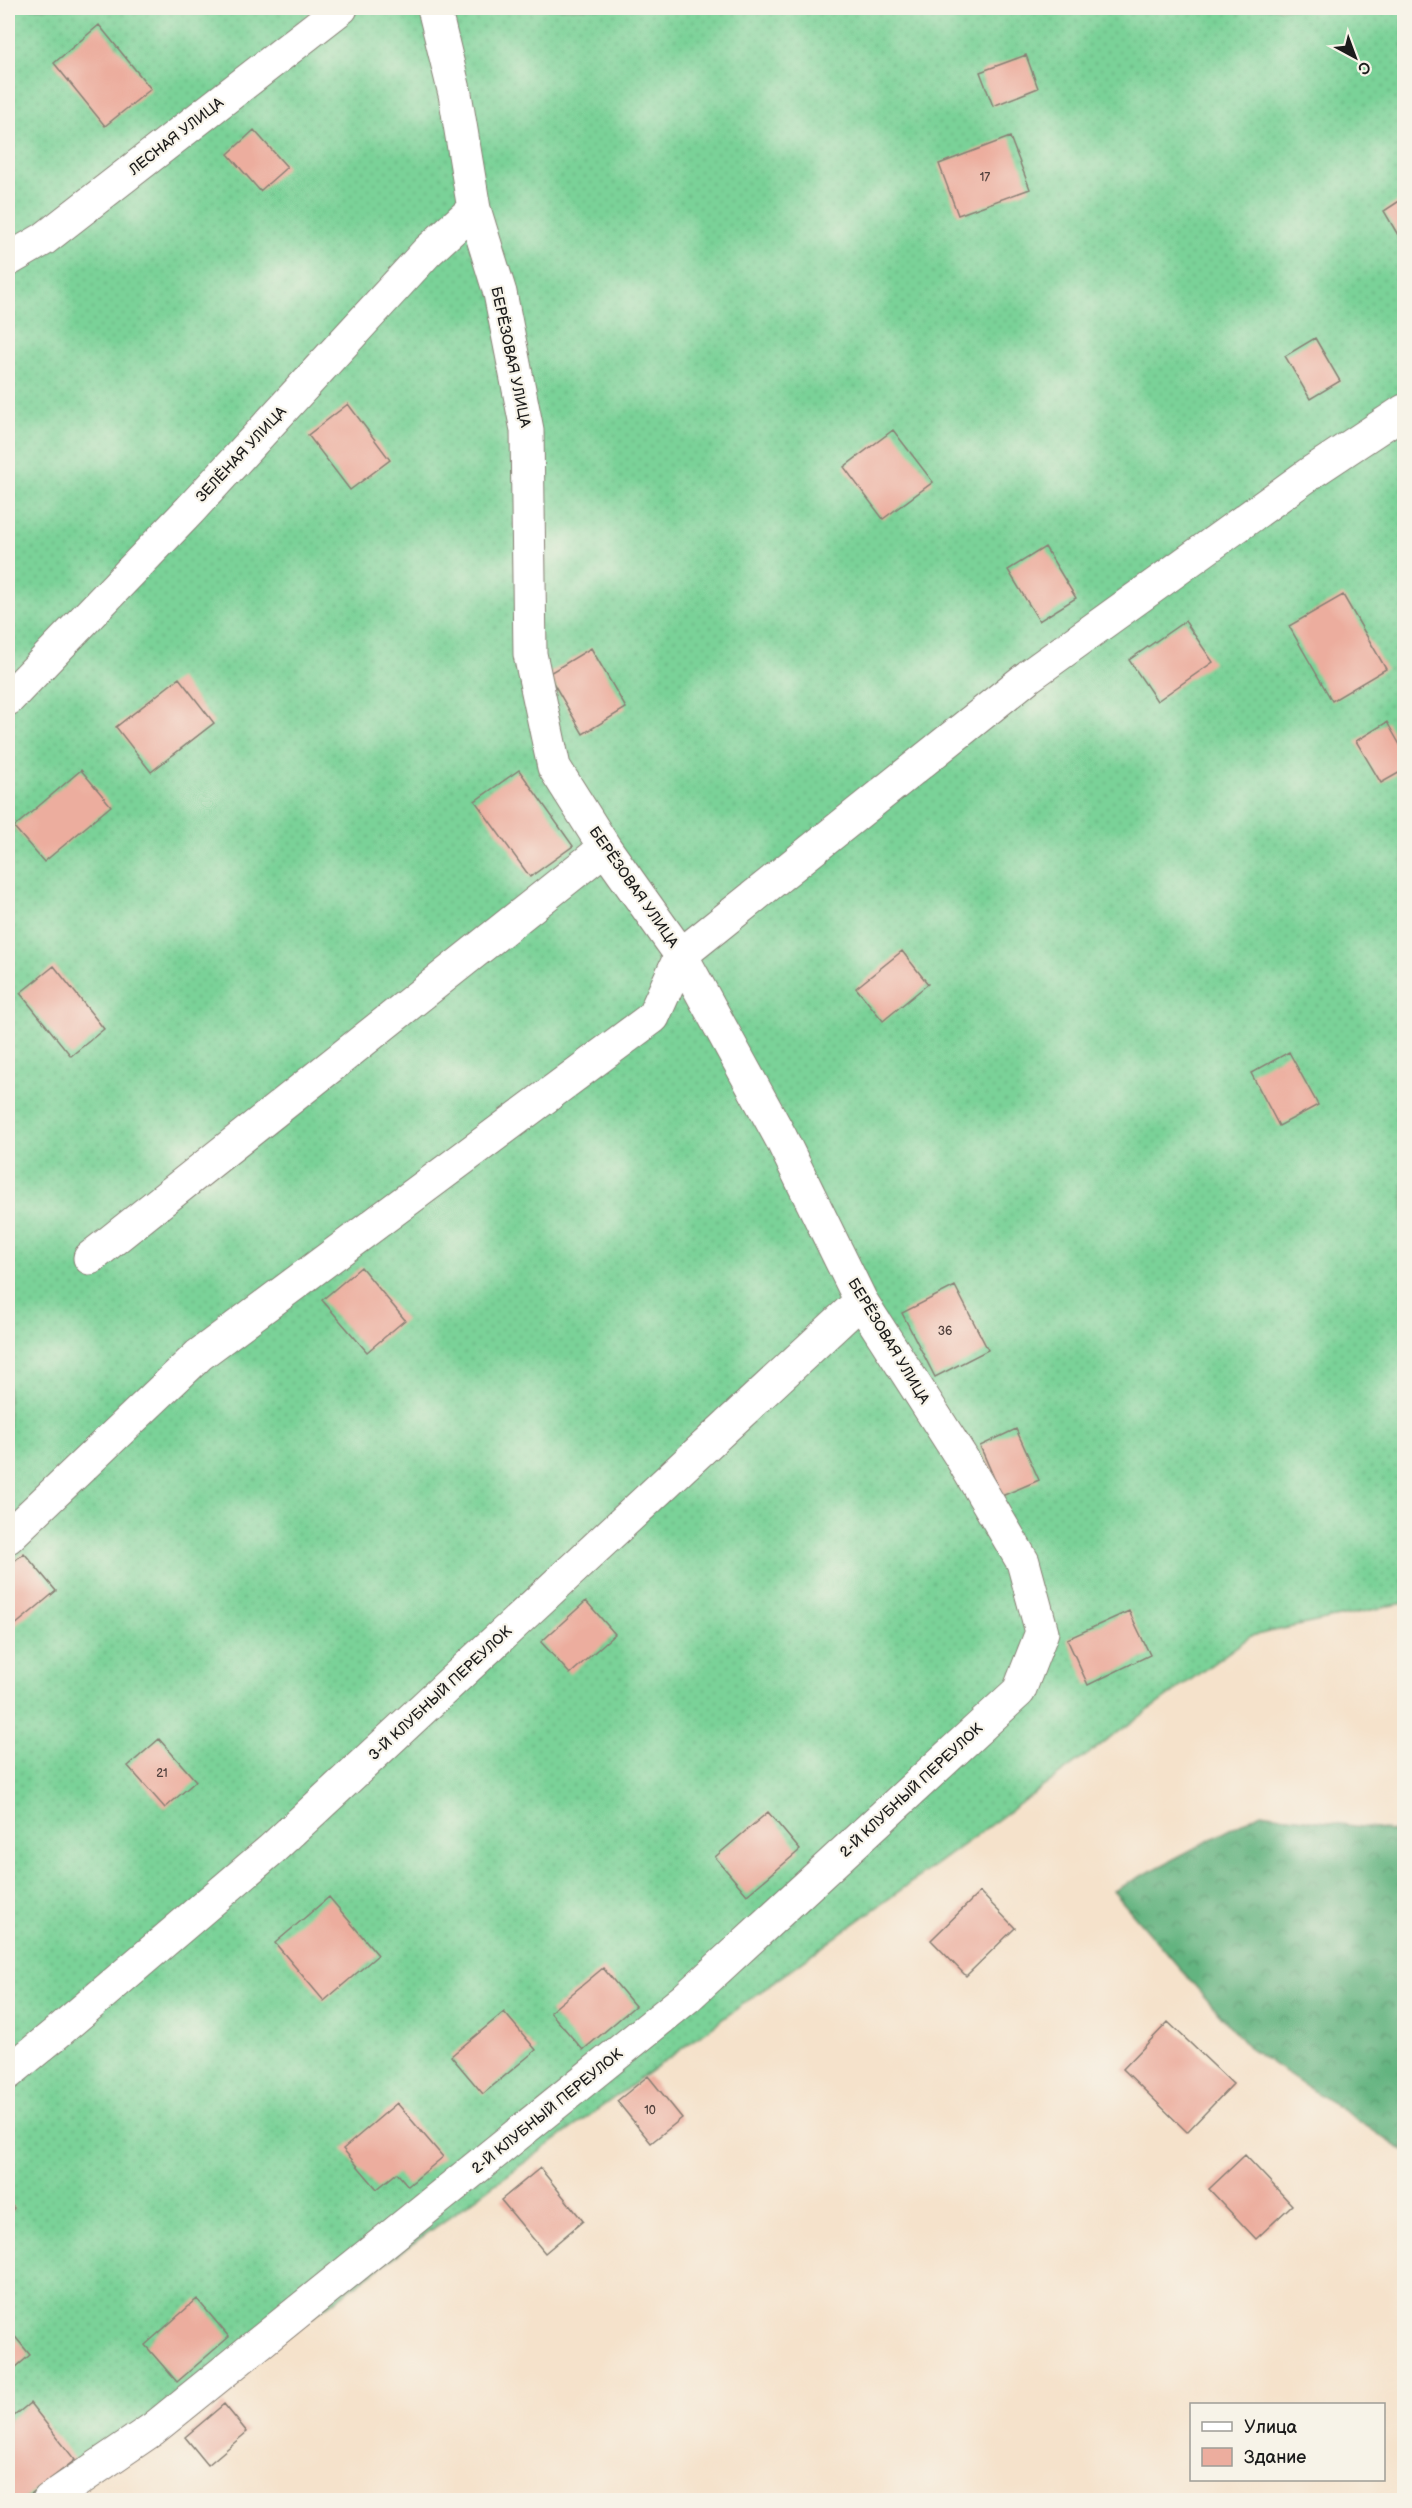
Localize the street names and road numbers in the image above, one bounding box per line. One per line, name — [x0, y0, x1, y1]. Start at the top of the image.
street label: ЛЕСНАЯ УЛИЦА — [124, 93, 228, 180]
street label: БЕРЁЗОВАЯ УЛИЦА — [486, 285, 535, 430]
street label: ЗЕЛЁНАЯ УЛИЦА — [192, 402, 291, 506]
street label: БЕРЁЗОВАЯ УЛИЦА — [585, 823, 683, 952]
street label: БЕРЁЗОВАЯ УЛИЦА — [843, 1275, 934, 1408]
street label: 3-Й КЛУБНЫЙ ПЕРЕУЛОК — [365, 1622, 516, 1765]
street label: 2-Й КЛУБНЫЙ ПЕРЕУЛОК — [836, 1719, 987, 1862]
street label: 2-Й КЛУБНЫЙ ПЕРЕУЛОК — [468, 2044, 627, 2178]

